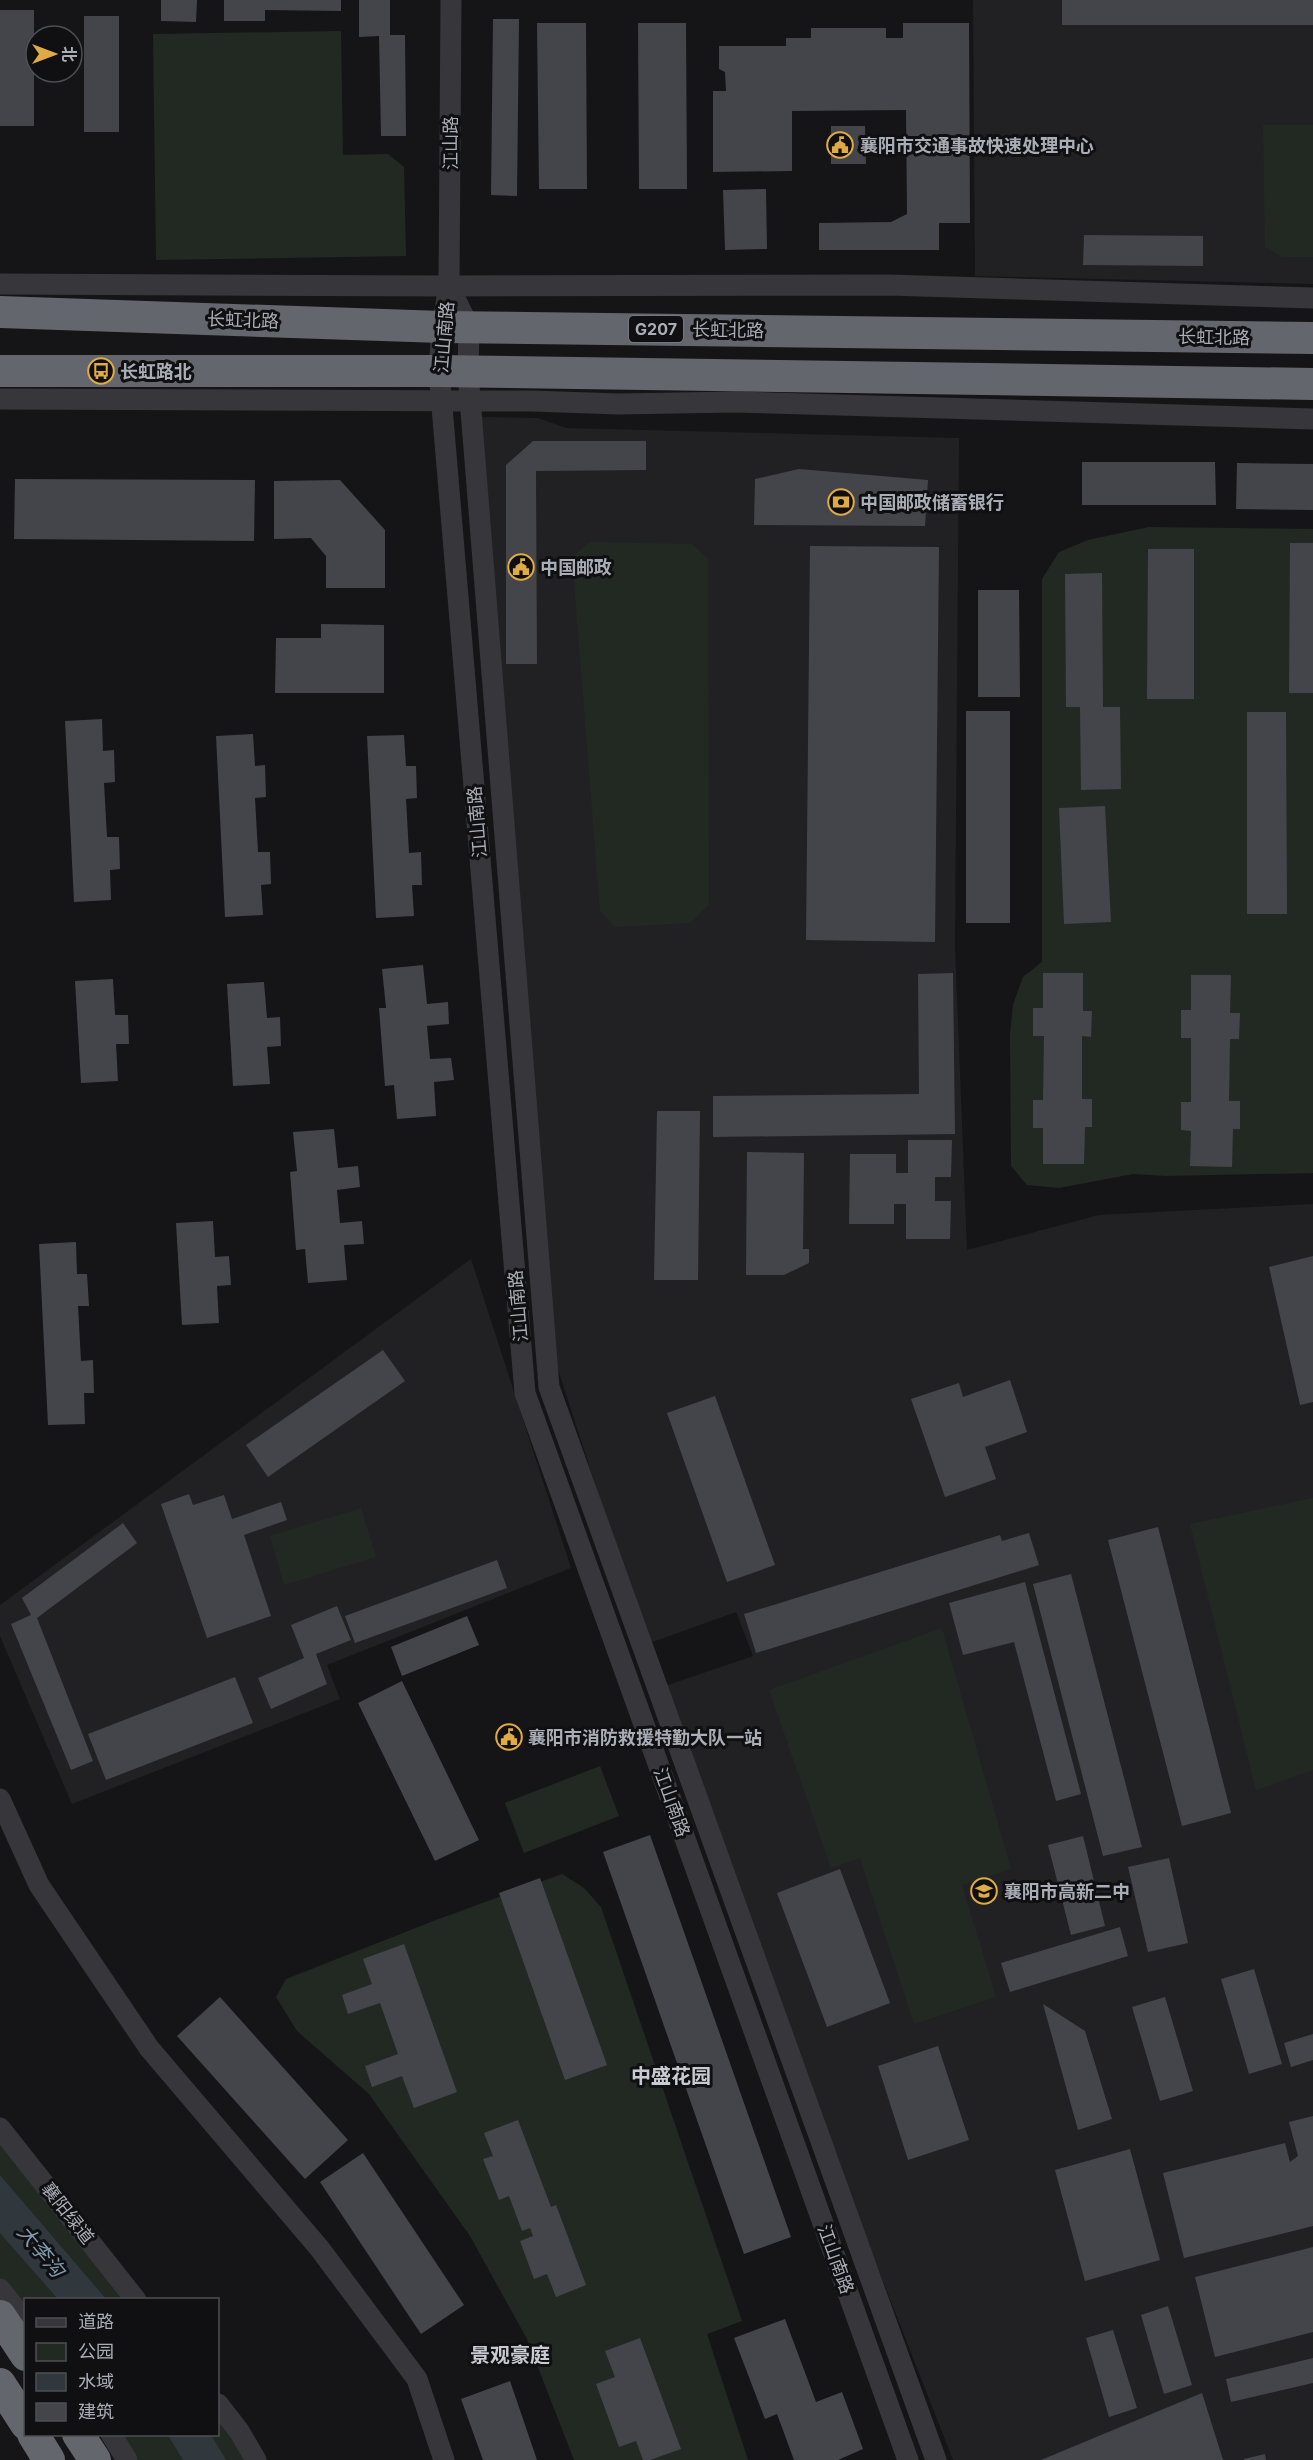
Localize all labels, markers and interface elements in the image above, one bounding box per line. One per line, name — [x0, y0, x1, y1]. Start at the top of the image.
north arrow — [24, 24, 84, 84]
text: 北 — [59, 46, 79, 62]
street label: 江山路 — [440, 116, 461, 170]
public building icon: 襄阳市交通事故快速处理中心 — [825, 130, 855, 160]
place label: 襄阳市交通事故快速处理中心 — [860, 135, 1094, 156]
street label: 江山南路 — [430, 300, 458, 374]
street label: 长虹北路 — [207, 308, 279, 332]
road number: G207 — [629, 316, 683, 342]
street label: 长虹北路 — [692, 319, 764, 341]
street label: 长虹北路 — [1178, 326, 1250, 348]
bus stop icon: 长虹路北 — [86, 356, 116, 386]
place label: 长虹路北 — [120, 361, 192, 382]
bank icon: 中国邮政储蓄银行 — [826, 487, 856, 517]
place label: 中国邮政储蓄银行 — [860, 492, 1004, 513]
public building icon: 中国邮政 — [506, 552, 536, 582]
place label: 中国邮政 — [540, 557, 612, 578]
street label: 江山南路 — [463, 785, 491, 859]
street label: 江山南路 — [504, 1269, 532, 1343]
public building icon: 襄阳市消防救援特勤大队一站 — [494, 1722, 524, 1752]
place label: 襄阳市消防救援特勤大队一站 — [528, 1727, 762, 1748]
street label: 江山南路 — [650, 1765, 694, 1839]
school or university icon: 襄阳市高新二中 — [969, 1876, 999, 1906]
place label: 襄阳市高新二中 — [1004, 1881, 1130, 1902]
district label: 中盛花园 — [631, 2064, 711, 2088]
street label: 襄阳绿道 — [38, 2178, 98, 2248]
water label: 大李沟 — [13, 2220, 71, 2283]
street label: 江山南路 — [814, 2222, 858, 2296]
legend — [24, 2298, 219, 2436]
text: 道路 — [78, 2311, 114, 2332]
text: 公园 — [78, 2341, 114, 2362]
district label: 景观豪庭 — [470, 2343, 550, 2367]
text: 水域 — [78, 2371, 114, 2392]
text: 建筑 — [78, 2401, 114, 2422]

